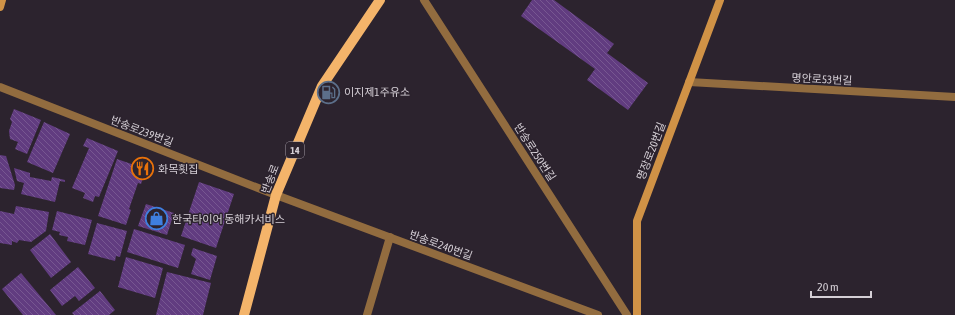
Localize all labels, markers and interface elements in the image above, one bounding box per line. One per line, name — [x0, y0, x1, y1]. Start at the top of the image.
street label: 명안로53번길 — [791, 71, 853, 87]
fuel station icon: 이지제1주유소 — [316, 79, 342, 105]
place label: 이지제1주유소 — [344, 86, 410, 98]
street label: 반송로239번길 — [109, 114, 175, 148]
street label: 명장로20번길 — [634, 120, 668, 182]
street label: 반송로250번길 — [512, 121, 558, 183]
road number: 14 — [286, 142, 304, 158]
restaurant icon: 화목횟집 — [130, 156, 156, 182]
place label: 화목횟집 — [158, 163, 198, 175]
street label: 반송로 — [259, 163, 281, 195]
shop icon: 한국타이어 동해카서비스 — [143, 206, 169, 232]
place label: 한국타이어 동해카서비스 — [172, 213, 285, 225]
street label: 반송로240번길 — [408, 228, 474, 262]
scale bar — [811, 273, 871, 299]
text: 20 m — [817, 280, 839, 294]

